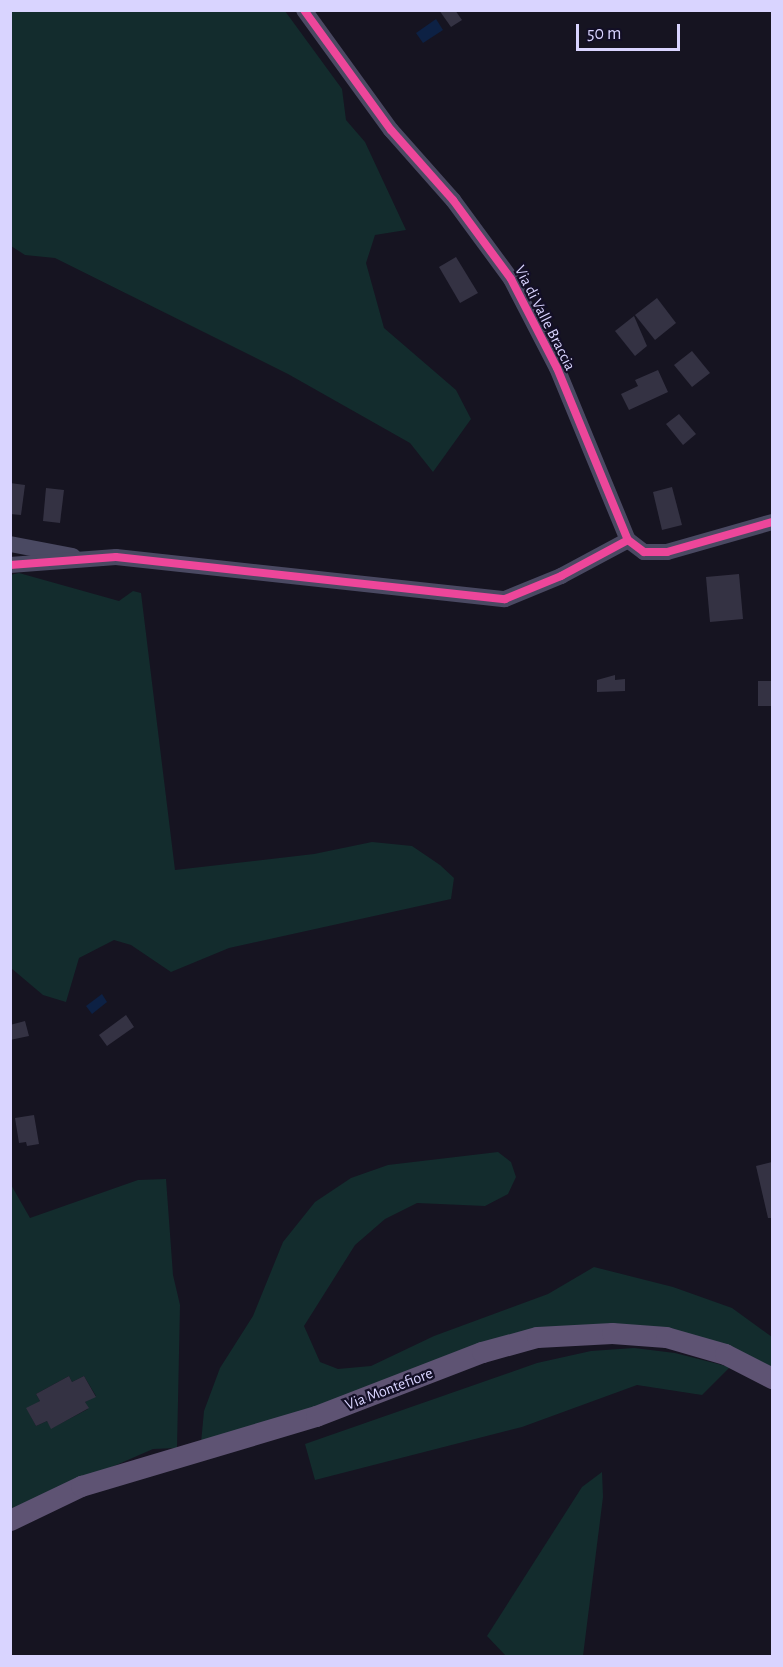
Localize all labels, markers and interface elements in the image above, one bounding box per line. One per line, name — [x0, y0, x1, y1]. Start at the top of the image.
scale bar — [579, 12, 682, 50]
text: 50 m — [587, 25, 621, 43]
street label: Via di Valle Braccia — [510, 262, 580, 374]
street label: Via Montefiore — [342, 1363, 436, 1415]

